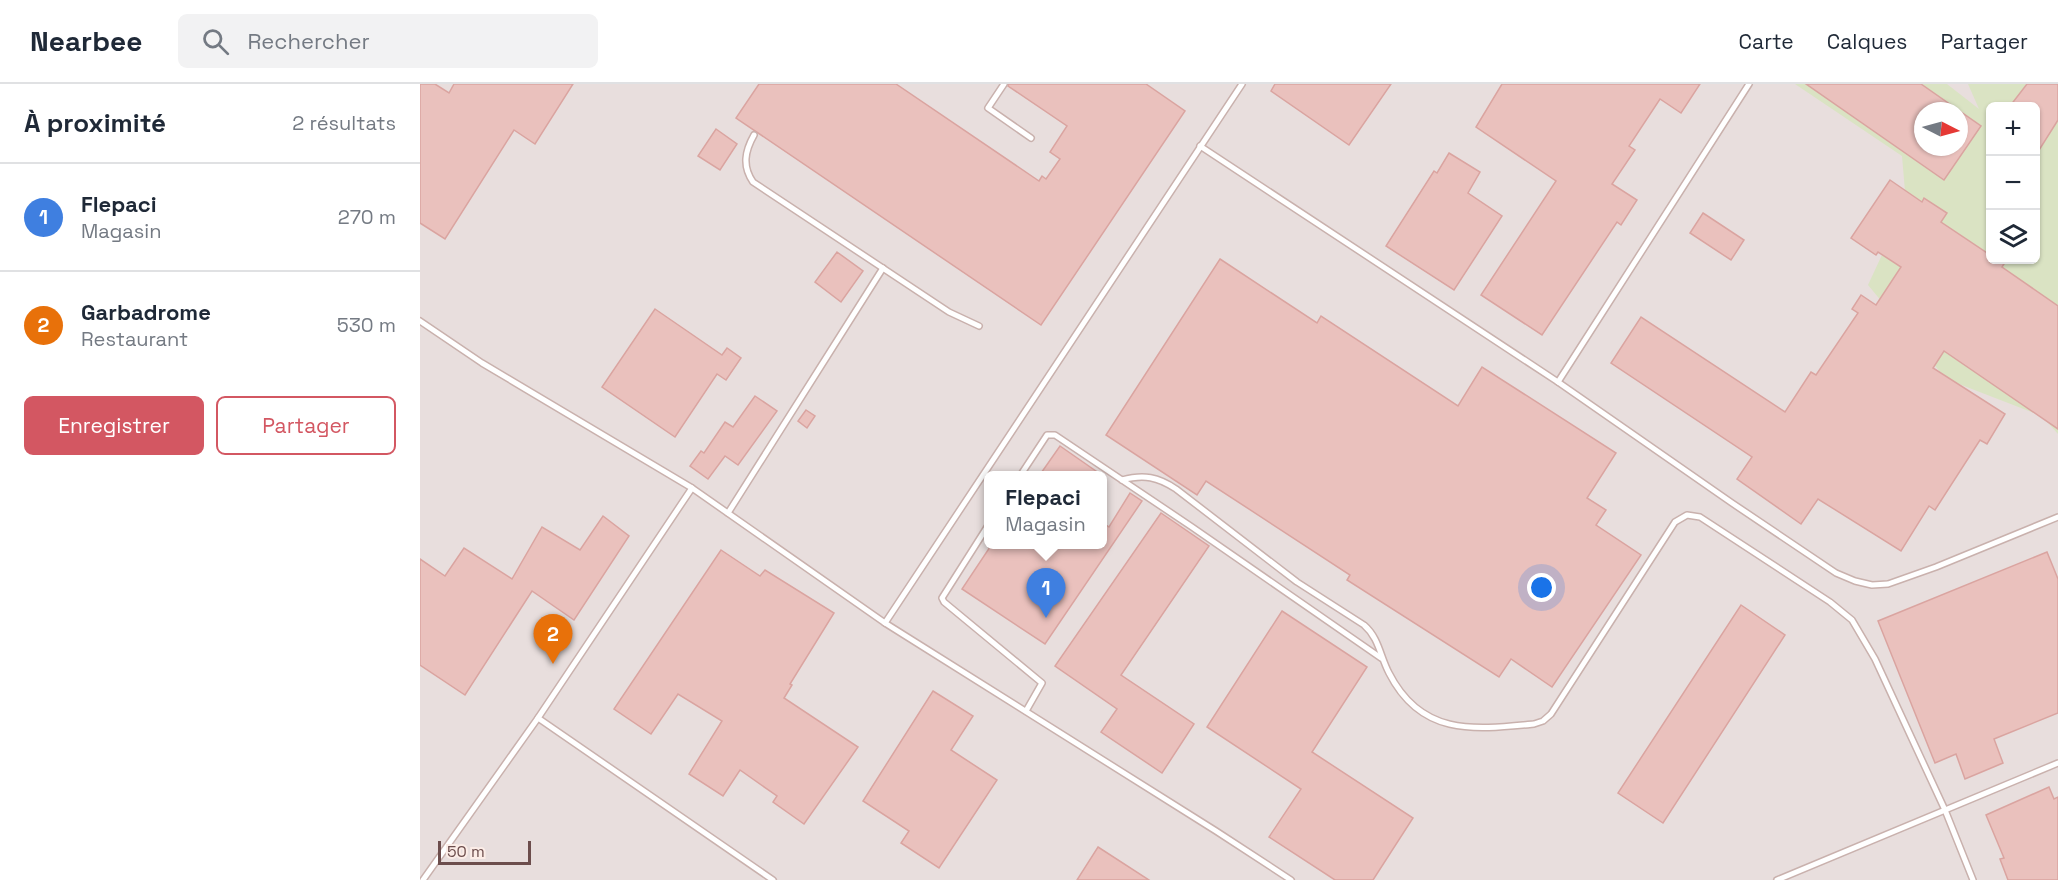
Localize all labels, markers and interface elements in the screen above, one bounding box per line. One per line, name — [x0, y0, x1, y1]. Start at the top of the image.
search box — [178, 14, 598, 68]
text: Nearbee — [30, 23, 142, 59]
icon: search — [199, 25, 232, 58]
text: Rechercher — [247, 27, 370, 55]
text: Carte — [1739, 28, 1794, 55]
text: Calques — [1827, 28, 1907, 55]
text: Partager — [1940, 28, 2028, 55]
north arrow — [1914, 102, 1968, 156]
map controls — [1986, 102, 2040, 264]
button: + — [1986, 102, 2040, 156]
text: À proximité — [24, 106, 166, 140]
text: 2 résultats — [292, 110, 396, 136]
button: − — [1986, 156, 2040, 210]
text: Flepaci — [81, 190, 157, 218]
text: 1 — [39, 204, 48, 230]
text: 270 m — [338, 204, 396, 230]
button: layers — [1986, 210, 2040, 264]
text: Magasin — [81, 218, 162, 244]
text: Garbadrome — [81, 298, 211, 326]
text: 2 — [38, 312, 49, 338]
text: 530 m — [337, 312, 396, 338]
text: Restaurant — [81, 326, 188, 352]
button: Enregistrer — [24, 396, 204, 455]
button: Partager — [216, 396, 396, 455]
popup — [984, 471, 1107, 549]
text: Flepaci — [1005, 483, 1081, 511]
text: Magasin — [1005, 511, 1086, 537]
pin: 1 — [1026, 568, 1066, 618]
your location — [1527, 573, 1556, 602]
pin: 2 — [534, 614, 572, 664]
scale bar — [438, 838, 531, 866]
text: 50 m — [447, 841, 485, 862]

